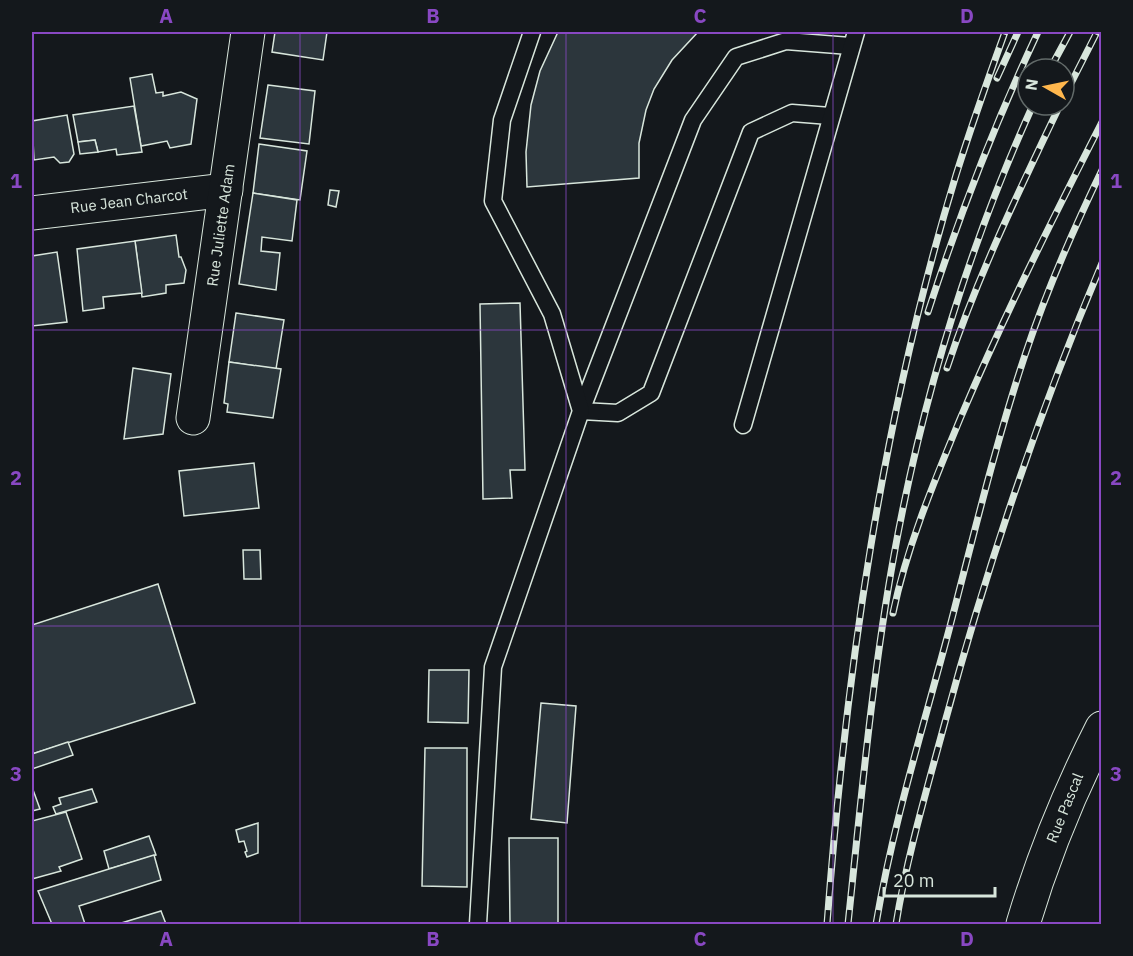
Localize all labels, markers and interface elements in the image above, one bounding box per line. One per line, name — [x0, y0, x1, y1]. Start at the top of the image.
text: A — [159, 2, 173, 29]
text: B — [426, 2, 440, 29]
text: C — [693, 2, 707, 29]
text: D — [960, 2, 974, 29]
north arrow — [1016, 57, 1076, 117]
text: N — [1020, 77, 1042, 92]
street label: Rue Juliette Adam — [202, 162, 239, 287]
text: 1 — [10, 167, 22, 194]
text: 1 — [1110, 167, 1122, 194]
street label: Rue Jean Charcot — [69, 184, 189, 217]
text: 2 — [10, 464, 22, 491]
text: 2 — [1110, 464, 1122, 491]
text: 3 — [10, 760, 22, 787]
text: 3 — [1110, 760, 1122, 787]
street label: Rue Pascal — [1042, 770, 1087, 846]
scale bar — [884, 860, 995, 898]
text: 20 m — [893, 869, 935, 892]
text: A — [159, 925, 173, 952]
text: B — [426, 925, 440, 952]
text: C — [693, 925, 707, 952]
text: D — [960, 925, 974, 952]

